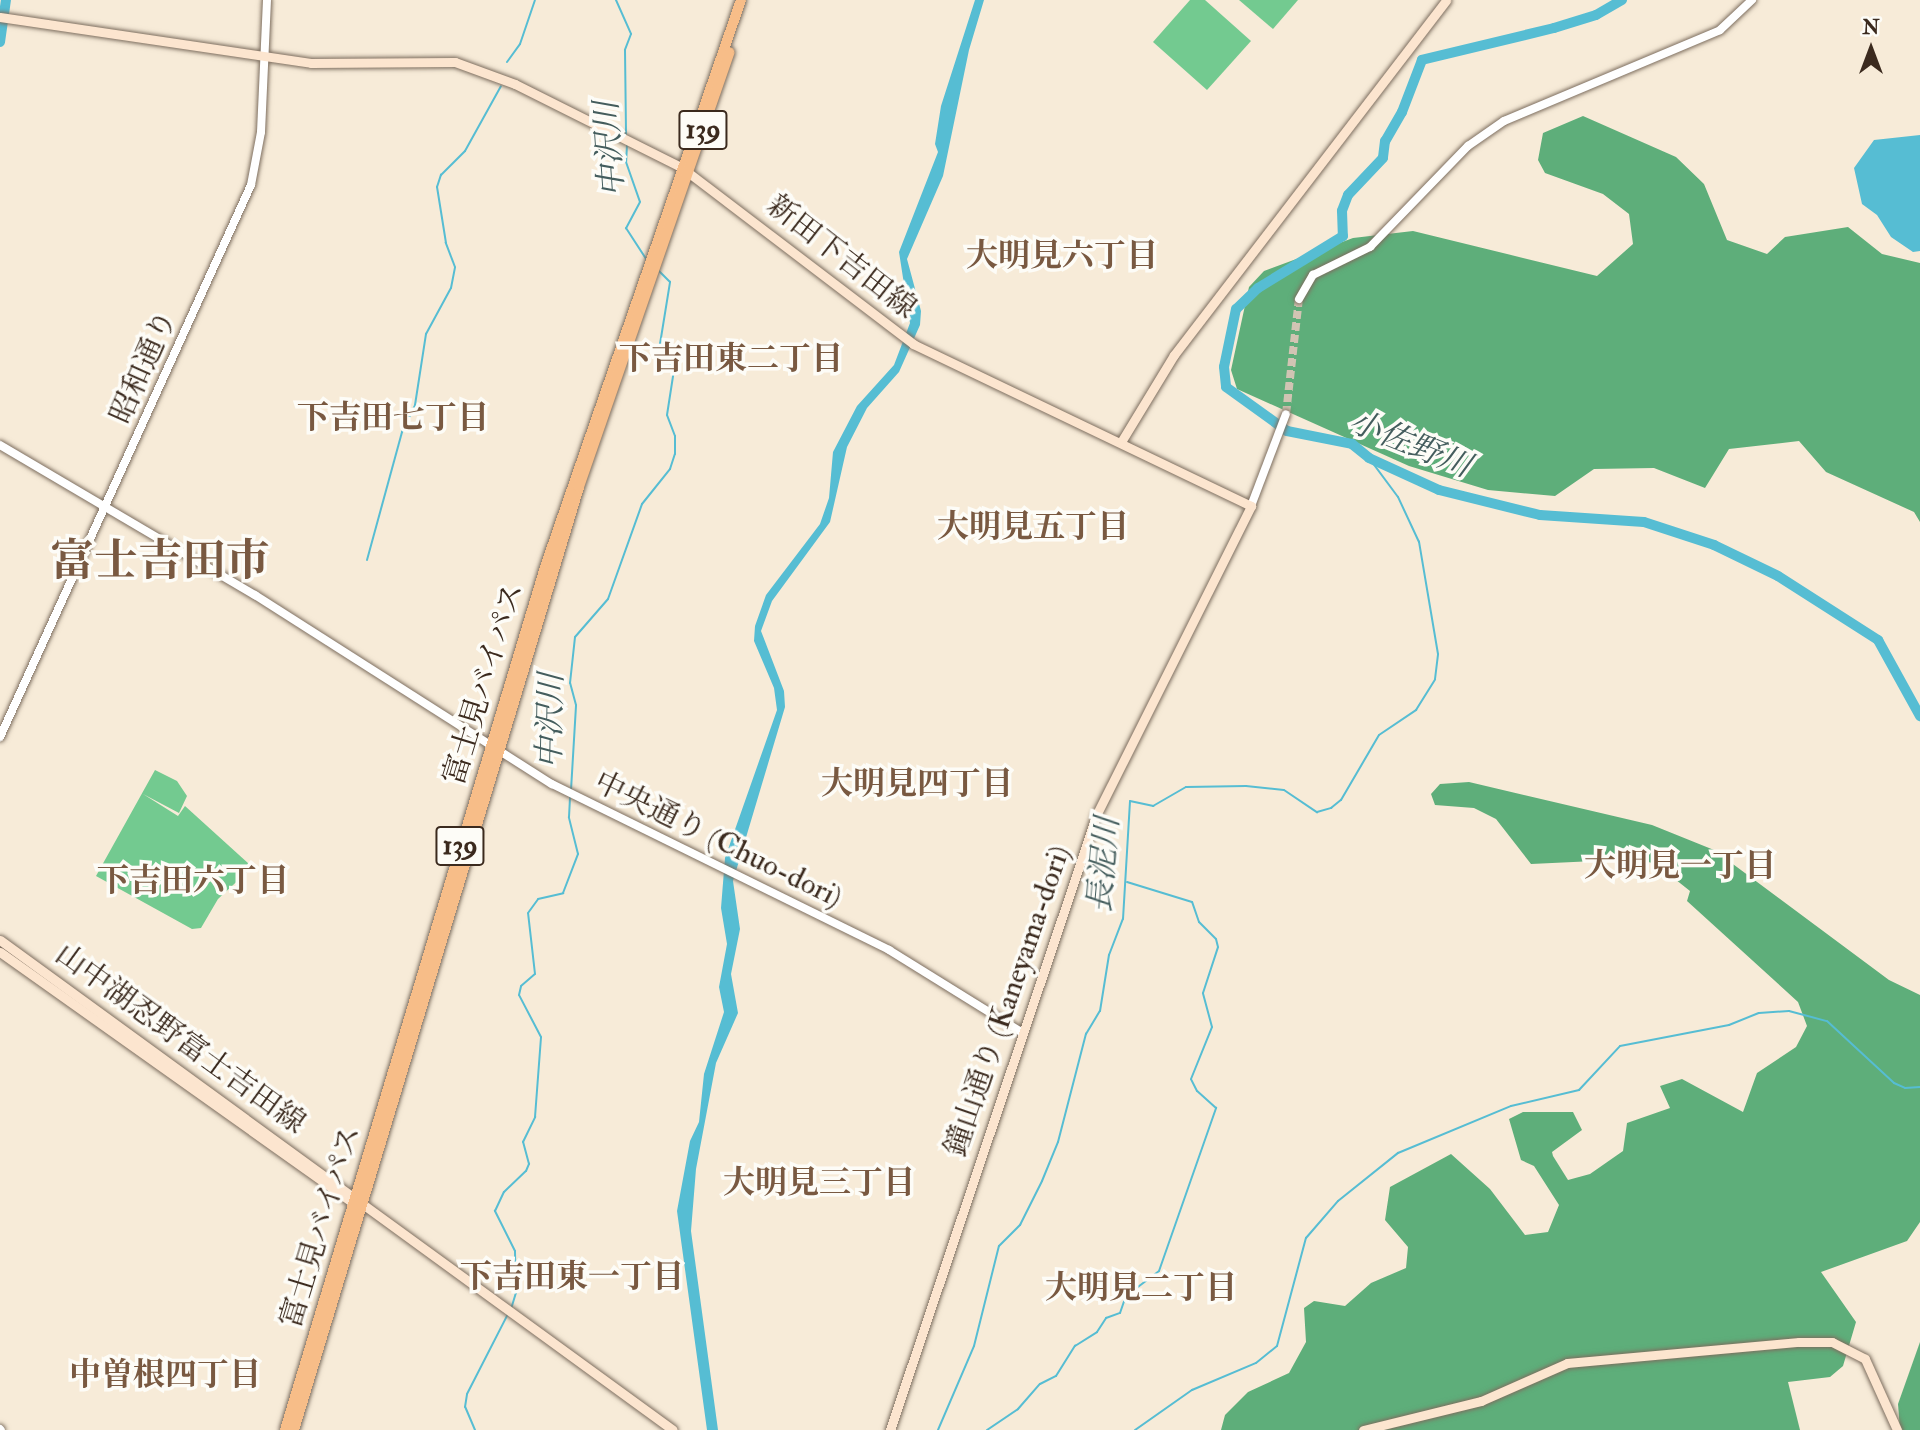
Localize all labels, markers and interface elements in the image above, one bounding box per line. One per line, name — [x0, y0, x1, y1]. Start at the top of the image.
north arrow — [1836, 14, 1906, 84]
text: N — [1862, 16, 1880, 40]
water label: 中沢川 — [587, 100, 633, 198]
road number: 139 — [677, 106, 729, 154]
street label: 新田下吉田線 — [759, 187, 923, 327]
district label: 大明見六丁目 — [966, 237, 1158, 275]
street label: 昭和通り — [103, 305, 185, 429]
district label: 下吉田東二丁目 — [619, 340, 843, 378]
district label: 下吉田七丁目 — [297, 399, 489, 437]
water label: 小佐野川 — [1343, 402, 1477, 486]
district label: 大明見五丁目 — [937, 508, 1129, 546]
district label: 富士吉田市 — [50, 536, 270, 588]
street label: 富士見バイパス — [436, 578, 532, 790]
water label: 中沢川 — [531, 673, 571, 769]
street label: 中央通り (Chuo-dori) — [588, 764, 848, 916]
district label: 大明見四丁目 — [821, 765, 1013, 803]
water label: 長泥川 — [1081, 816, 1127, 914]
road number: 139 — [434, 822, 486, 870]
street label: 鐘山通り (Kaneyama-dori) — [938, 841, 1078, 1161]
district label: 大明見一丁目 — [1584, 847, 1776, 885]
district label: 下吉田六丁目 — [97, 862, 289, 900]
street label: 山中湖忍野富士吉田線 — [48, 936, 312, 1142]
street label: 富士見バイパス — [273, 1121, 369, 1333]
district label: 大明見三丁目 — [723, 1164, 915, 1202]
district label: 下吉田東一丁目 — [460, 1258, 684, 1296]
district label: 大明見二丁目 — [1045, 1269, 1237, 1307]
district label: 中曽根四丁目 — [69, 1356, 261, 1394]

